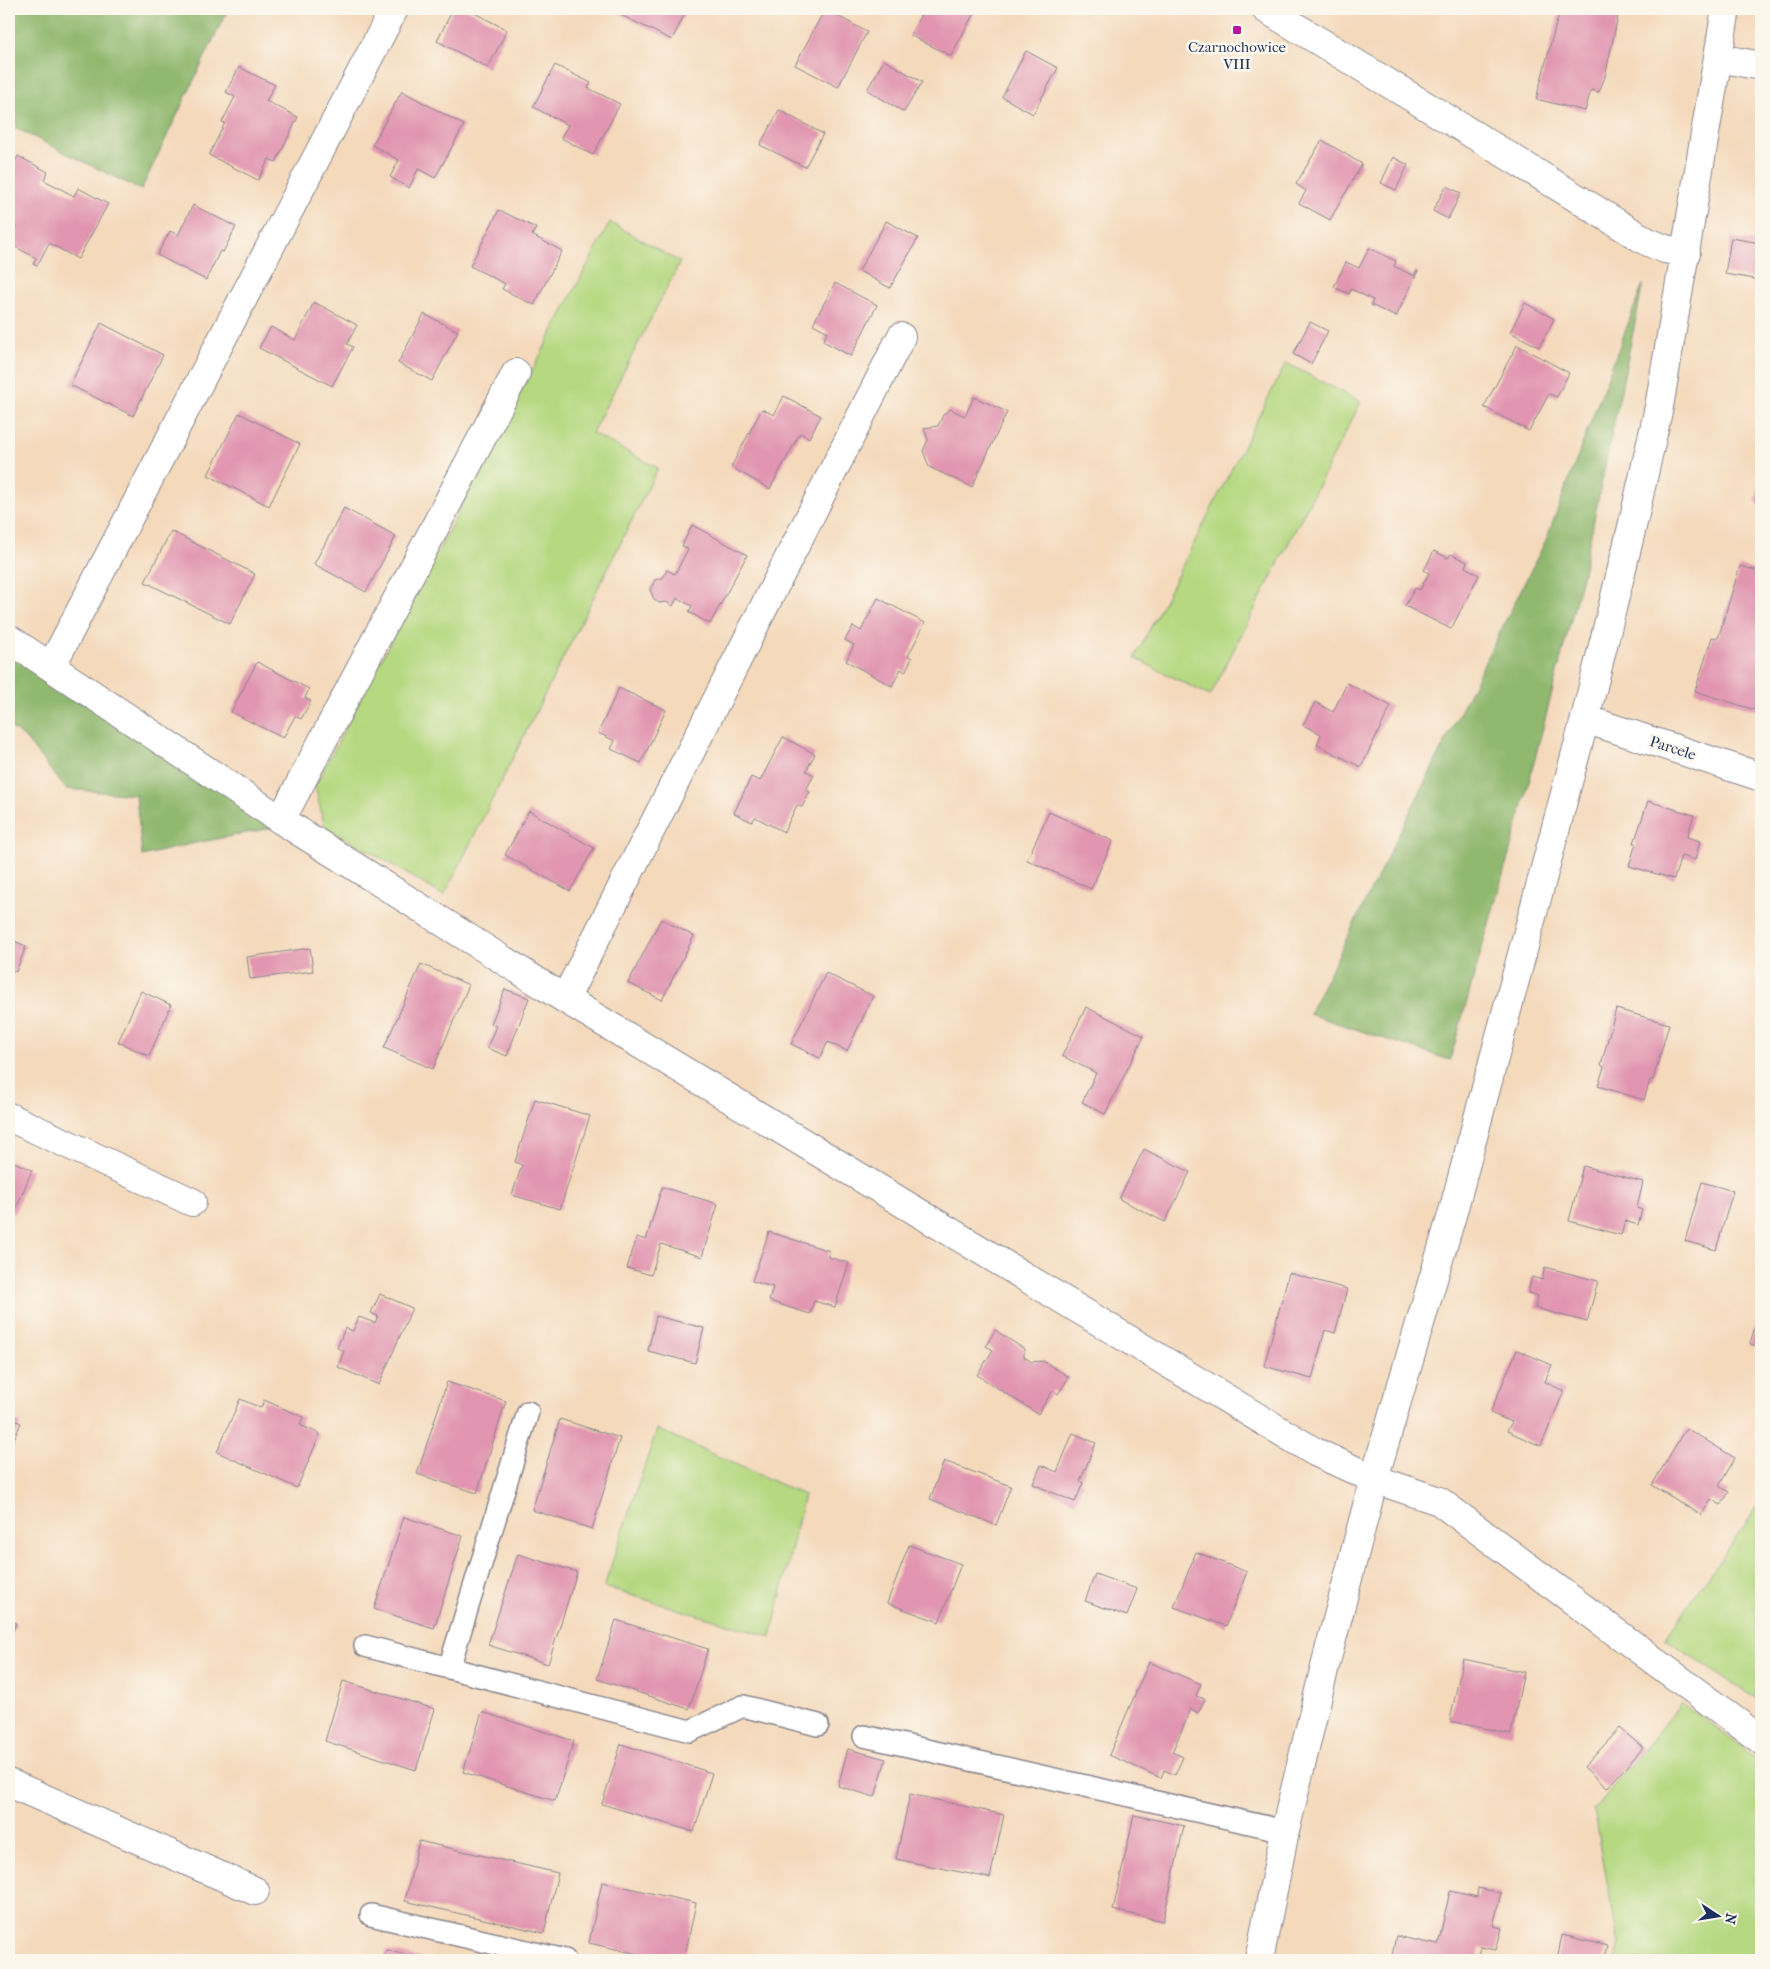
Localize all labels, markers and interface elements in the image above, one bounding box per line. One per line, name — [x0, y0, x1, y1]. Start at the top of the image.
marker: Czarnochowice VIII — [1231, 24, 1243, 36]
place label: Czarnochowice VIII — [1188, 38, 1287, 73]
street label: Parcele — [1648, 732, 1699, 764]
north arrow — [1692, 1892, 1742, 1942]
text: N — [1721, 1912, 1740, 1926]

